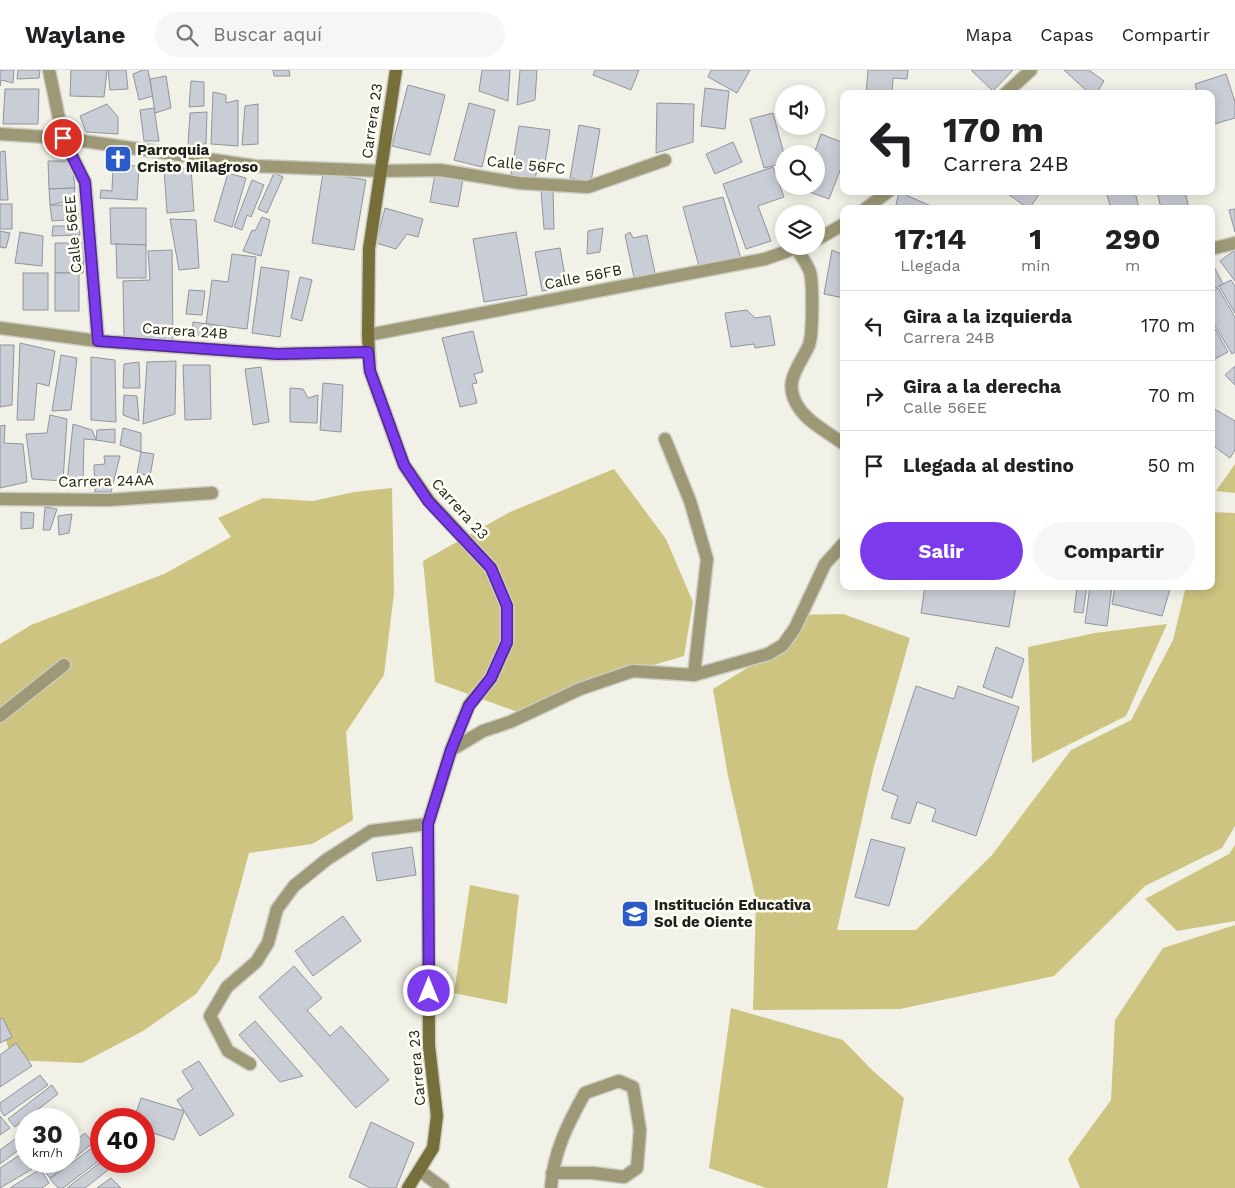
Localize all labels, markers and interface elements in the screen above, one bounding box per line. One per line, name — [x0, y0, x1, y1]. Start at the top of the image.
search box — [155, 12, 505, 57]
text: Waylane — [25, 21, 125, 49]
icon: search — [173, 21, 201, 49]
text: Buscar aquí — [213, 23, 322, 46]
text: Mapa — [965, 24, 1012, 45]
text: Capas — [1040, 24, 1094, 45]
text: Compartir — [1122, 24, 1210, 45]
street label: Carrera 23 — [358, 82, 386, 160]
map controls — [775, 85, 825, 255]
button: sound — [775, 85, 825, 135]
text: 170 m — [943, 109, 1044, 151]
icon: left — [860, 110, 925, 175]
pin — [42, 117, 84, 159]
icon: arrive — [49, 124, 77, 152]
place label: Parroquia Cristo Milagroso — [137, 141, 258, 176]
church icon: Parroquia Cristo Milagroso — [103, 144, 133, 174]
button: search — [775, 145, 825, 195]
text: Carrera 24B — [943, 151, 1069, 176]
street label: Calle 56FC — [486, 152, 566, 178]
street label: Calle 56EE — [61, 194, 85, 274]
button: layers — [775, 205, 825, 255]
text: 17:14 — [894, 221, 966, 256]
text: 1 — [1029, 221, 1042, 256]
text: 290 — [1105, 221, 1161, 256]
text: Llegada — [900, 256, 961, 275]
text: min — [1021, 256, 1050, 275]
text: m — [1125, 256, 1140, 275]
street label: Calle 56FB — [543, 261, 623, 293]
text: Gira a la izquierda — [903, 305, 1072, 328]
icon: left — [860, 312, 888, 340]
text: 170 m — [1141, 314, 1195, 337]
street label: Carrera 24B — [142, 319, 228, 343]
text: Carrera 24B — [903, 328, 995, 347]
text: Gira a la derecha — [903, 375, 1061, 398]
icon: right — [860, 382, 888, 410]
text: 70 m — [1148, 384, 1195, 407]
text: Calle 56EE — [903, 398, 987, 417]
icon: arrive — [860, 452, 888, 480]
text: Llegada al destino — [903, 454, 1074, 477]
text: 50 m — [1148, 454, 1195, 477]
street label: Carrera 24AA — [58, 471, 154, 491]
street label: Carrera 23 — [428, 475, 492, 543]
button: Salir — [860, 522, 1023, 580]
button: Compartir — [1033, 522, 1195, 580]
place label: Institución Educativa Sol de Oiente — [654, 896, 811, 931]
school or university icon: Institución Educativa Sol de Oiente — [620, 899, 650, 929]
position arrow — [402, 964, 454, 1016]
street label: Carrera 23 — [405, 1029, 429, 1107]
speed limit sign: 40 — [90, 1108, 155, 1173]
text: 30 — [32, 1120, 63, 1149]
text: km/h — [32, 1146, 63, 1160]

